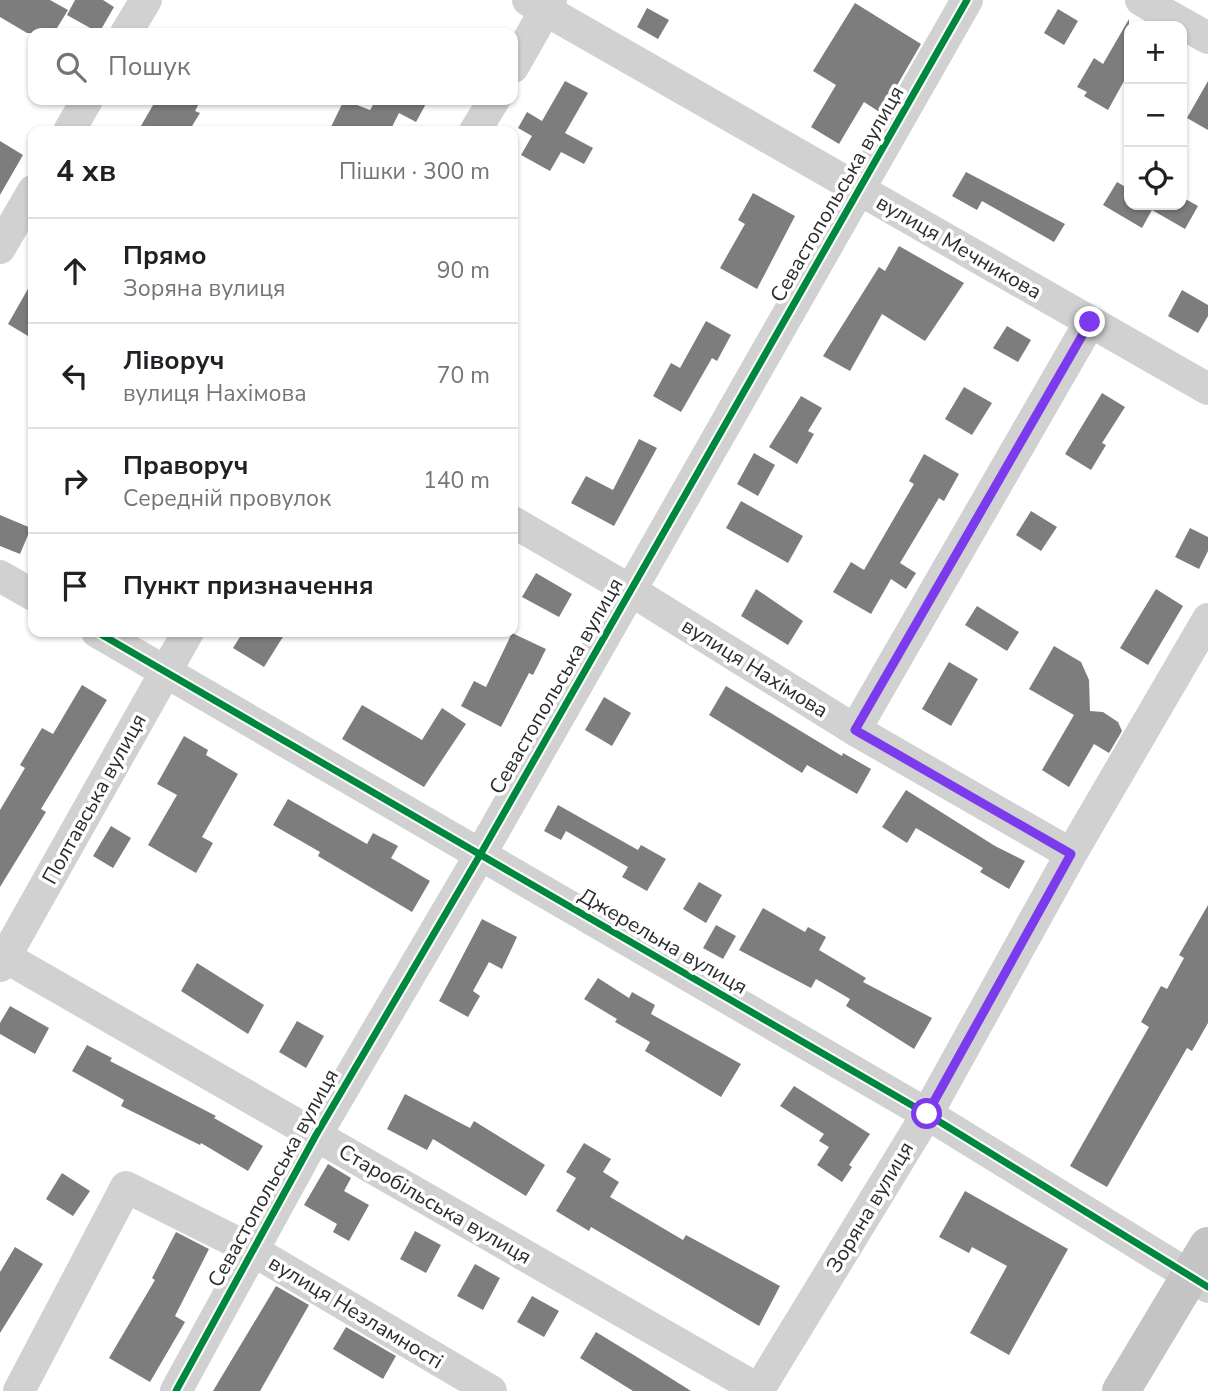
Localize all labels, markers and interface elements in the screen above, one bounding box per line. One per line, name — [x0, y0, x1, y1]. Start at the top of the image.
map controls — [1124, 21, 1187, 210]
button: + — [1124, 21, 1187, 84]
search box — [28, 28, 518, 105]
icon: search — [52, 48, 90, 86]
text: Пошук — [108, 49, 190, 84]
street label: Севастопольська вулиця — [763, 81, 911, 307]
button: − — [1124, 84, 1187, 147]
button: locate — [1124, 147, 1187, 210]
text: 4 хв — [56, 151, 116, 192]
text: Пішки · 300 m — [339, 156, 490, 187]
street label: вулиця Мечникова — [871, 188, 1047, 306]
text: Прямо — [123, 238, 207, 273]
icon: ahead — [56, 252, 94, 290]
text: 90 m — [437, 255, 490, 286]
text: Зоряна вулиця — [123, 273, 285, 304]
route end — [1074, 306, 1105, 337]
text: Ліворуч — [123, 343, 224, 378]
icon: left — [56, 357, 94, 395]
text: 70 m — [437, 360, 490, 391]
text: вулиця Нахімова — [123, 378, 307, 409]
text: Праворуч — [123, 448, 248, 483]
icon: right — [56, 462, 94, 500]
text: 140 m — [423, 465, 490, 496]
text: Середній провулок — [123, 483, 331, 514]
icon: arrive — [56, 567, 94, 605]
text: Пункт призначення — [123, 568, 374, 603]
street label: Севастопольська вулиця — [482, 573, 630, 799]
street label: вулиця Нахімова — [677, 612, 833, 724]
street label: Полтавська вулиця — [36, 709, 152, 889]
street label: Джерельна вулиця — [574, 881, 752, 1001]
street label: Севастопольська вулиця — [201, 1064, 345, 1292]
route start — [911, 1098, 942, 1129]
street label: Зоряна вулиця — [820, 1136, 920, 1278]
street label: Старобільська вулиця — [333, 1137, 537, 1271]
street label: вулиця Незламності — [263, 1249, 449, 1375]

